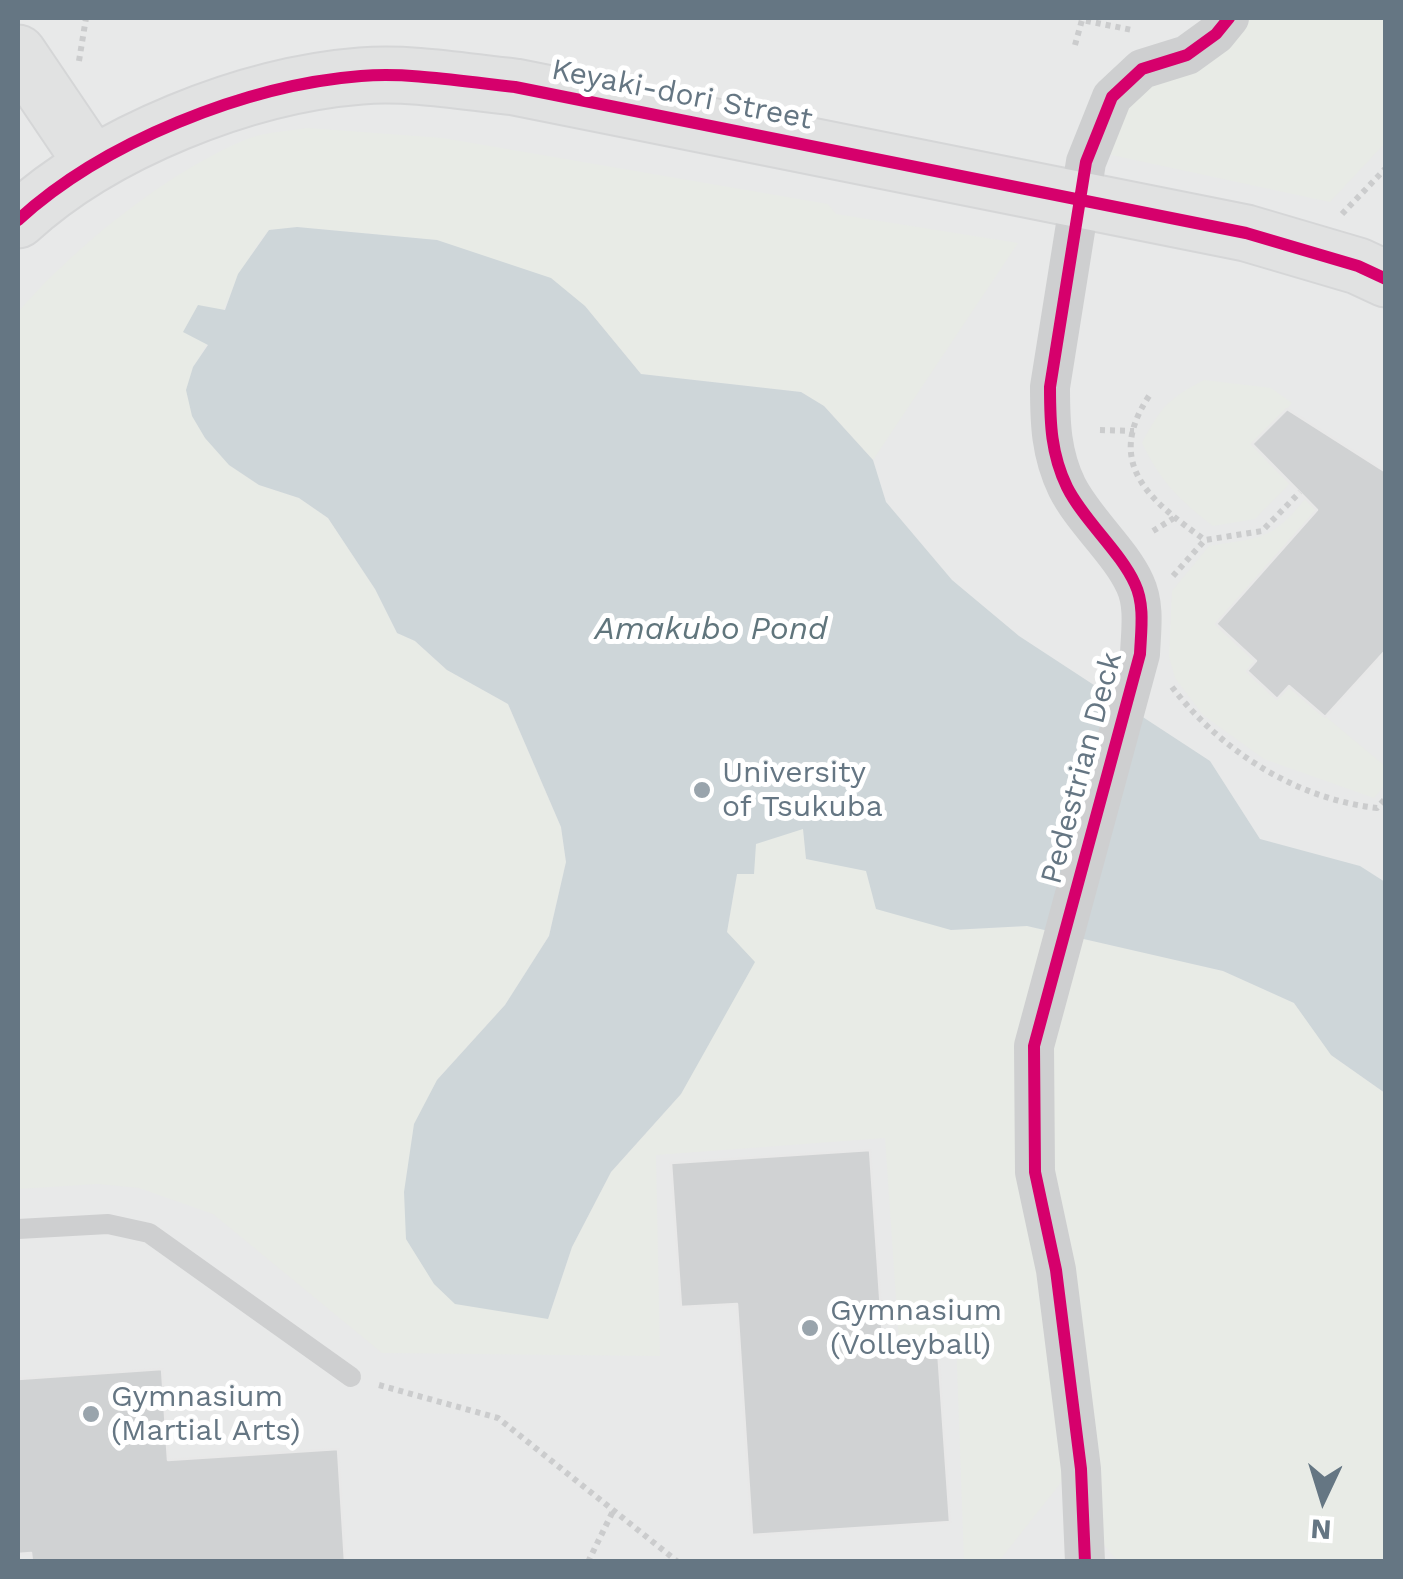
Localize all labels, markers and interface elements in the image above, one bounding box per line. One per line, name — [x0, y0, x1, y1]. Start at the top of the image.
street label: Keyaki-dori Street — [549, 52, 815, 138]
water label: Amakubo Pond — [595, 611, 827, 649]
street label: Pedestrian Deck — [1034, 648, 1130, 888]
place label: University of Tsukuba — [722, 755, 883, 826]
marker: University of Tsukuba — [691, 779, 713, 801]
place label: Gymnasium (Volleyball) — [830, 1293, 1002, 1364]
marker: Gymnasium (Volleyball) — [799, 1317, 821, 1339]
place label: Gymnasium (Martial Arts) — [111, 1379, 301, 1450]
marker: Gymnasium (Martial Arts) — [80, 1403, 102, 1425]
north arrow — [1273, 1449, 1373, 1549]
text: N — [1309, 1512, 1332, 1547]

